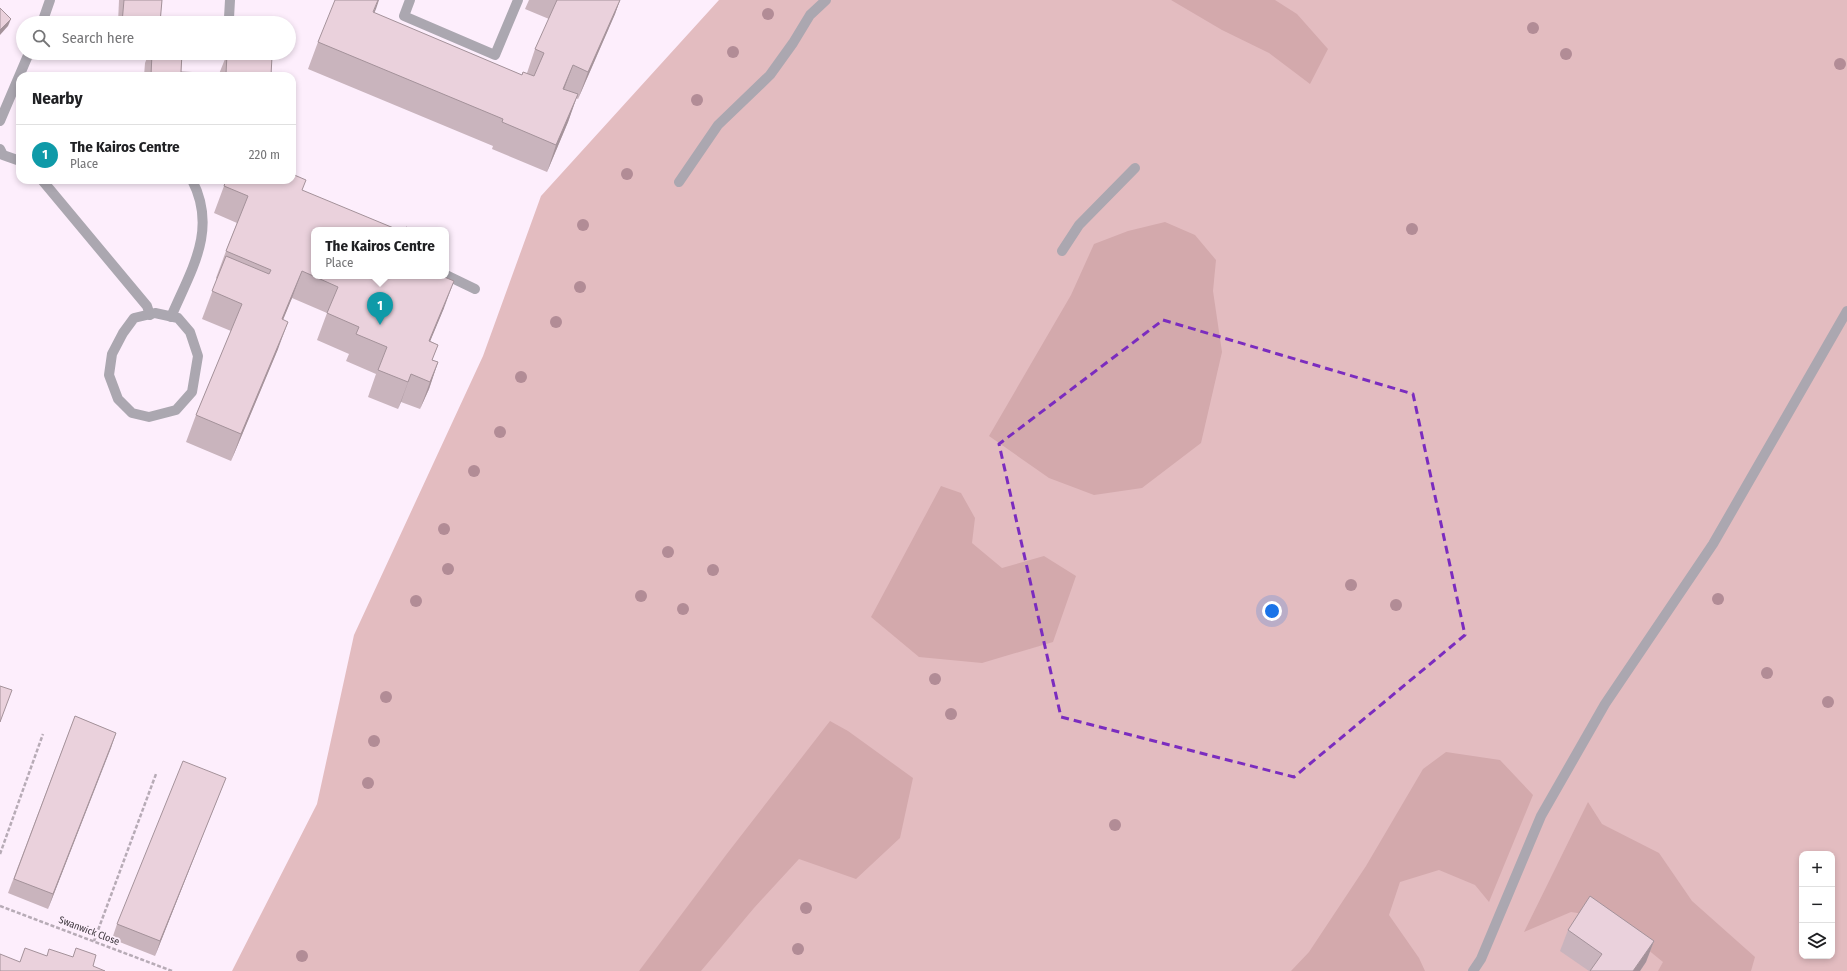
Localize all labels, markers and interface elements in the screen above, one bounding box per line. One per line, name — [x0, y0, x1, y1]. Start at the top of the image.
search box — [16, 16, 296, 60]
icon: search — [30, 27, 52, 49]
text: Search here — [62, 29, 134, 47]
text: Nearby — [32, 88, 83, 109]
text: The Kairos Centre — [70, 138, 180, 156]
text: 1 — [42, 147, 48, 162]
text: 220 m — [249, 147, 280, 162]
text: Place — [70, 156, 98, 171]
popup — [311, 227, 449, 279]
text: The Kairos Centre — [325, 237, 435, 255]
text: Place — [325, 255, 353, 270]
pin: 1 — [367, 292, 393, 325]
your location — [1262, 601, 1282, 621]
map controls — [1799, 851, 1835, 959]
button: + — [1799, 851, 1835, 887]
button: − — [1799, 887, 1835, 923]
street label: Swanwick Close — [57, 914, 121, 948]
button: layers — [1799, 923, 1835, 959]

